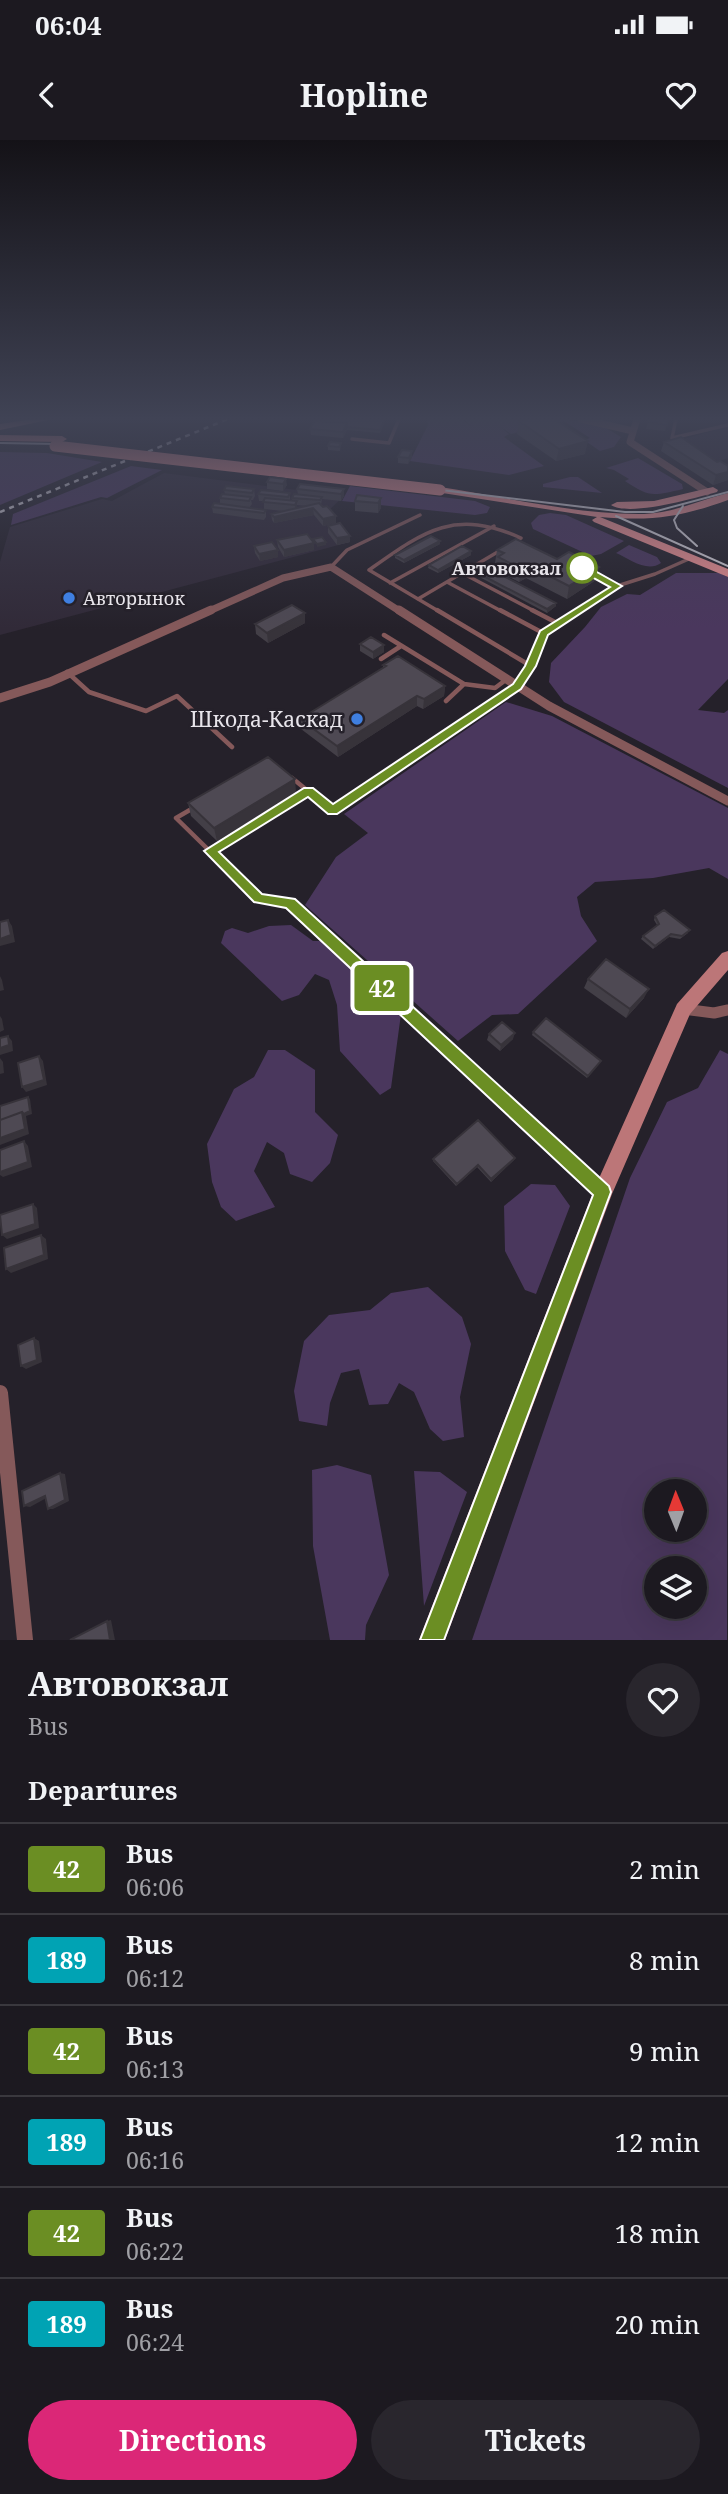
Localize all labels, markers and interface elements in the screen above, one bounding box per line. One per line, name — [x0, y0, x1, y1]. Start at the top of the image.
text: 06:04 — [35, 7, 102, 43]
text: Hopline — [300, 73, 428, 116]
icon: back — [28, 76, 66, 114]
icon: heart — [662, 76, 700, 114]
marker: Автовокзал — [567, 553, 597, 583]
place label: Автовокзал — [452, 556, 561, 580]
place label: Авторынок — [83, 586, 185, 610]
marker: Авторынок — [61, 590, 77, 606]
place label: Шкода-Каскад — [190, 705, 343, 733]
marker: Шкода-Каскад — [349, 711, 365, 727]
line badge: 42 — [350, 965, 414, 1011]
text: 42 — [368, 971, 396, 1004]
north arrow — [644, 1479, 707, 1542]
map controls — [644, 1479, 707, 1619]
button: layers — [644, 1556, 707, 1619]
text: Автовокзал — [28, 1661, 228, 1706]
button: heart — [626, 1663, 700, 1737]
text: Bus — [28, 1710, 68, 1742]
text: Departures — [28, 1772, 178, 1808]
text: Bus — [126, 1835, 173, 1871]
text: 2 min — [629, 1851, 700, 1887]
text: 42 — [53, 1852, 80, 1885]
text: 06:06 — [126, 1871, 184, 1903]
text: Bus — [126, 1926, 173, 1962]
text: 8 min — [629, 1942, 700, 1978]
text: 189 — [46, 1943, 87, 1976]
text: 06:12 — [126, 1962, 184, 1994]
text: Bus — [126, 2017, 173, 2053]
text: 9 min — [629, 2033, 700, 2069]
text: 42 — [53, 2034, 80, 2067]
text: 06:13 — [126, 2053, 184, 2085]
text: Bus — [126, 2108, 173, 2144]
text: 12 min — [615, 2124, 700, 2160]
text: 189 — [46, 2125, 87, 2158]
text: 06:16 — [126, 2144, 184, 2176]
text: Bus — [126, 2199, 173, 2235]
text: 18 min — [615, 2215, 700, 2251]
text: 42 — [53, 2216, 80, 2249]
text: 06:22 — [126, 2235, 184, 2267]
text: Bus — [126, 2290, 173, 2326]
text: 20 min — [615, 2306, 700, 2342]
text: 189 — [46, 2307, 87, 2340]
text: 06:24 — [126, 2326, 184, 2358]
button: Directions — [28, 2400, 357, 2480]
button: Tickets — [371, 2400, 700, 2480]

